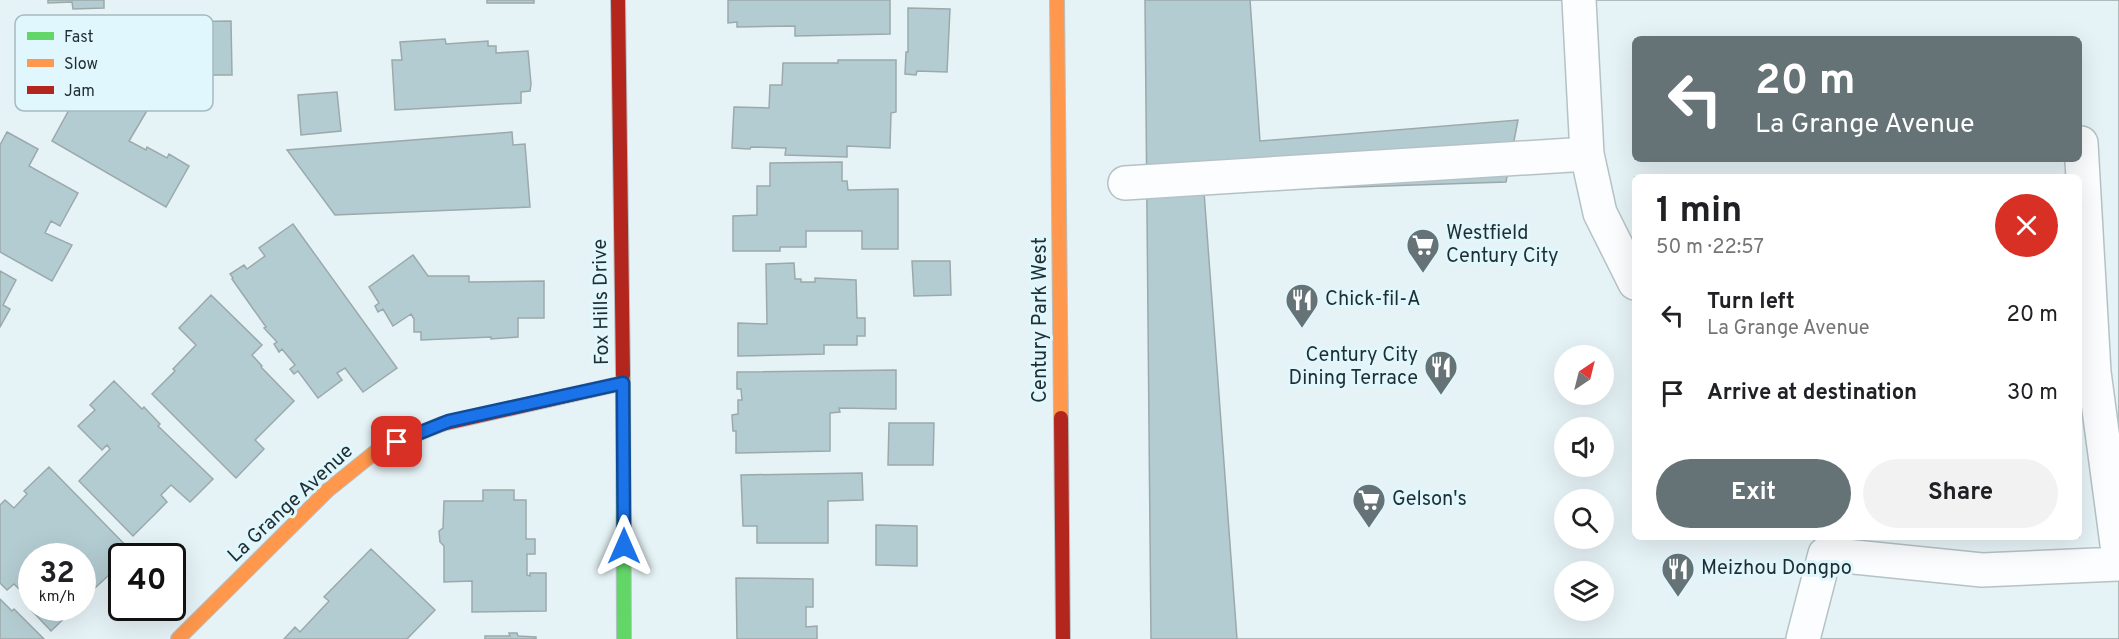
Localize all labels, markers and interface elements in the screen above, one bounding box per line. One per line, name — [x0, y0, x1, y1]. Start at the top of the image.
legend — [15, 15, 213, 111]
text: Fast — [64, 28, 94, 48]
text: Slow — [64, 55, 98, 75]
text: 20 m — [1755, 56, 1856, 109]
icon: left — [1656, 60, 1734, 138]
text: Jam — [64, 82, 95, 102]
text: La Grange Avenue — [1755, 108, 1974, 142]
text: 1 min — [1656, 189, 1742, 235]
button: close — [1995, 194, 2058, 257]
place label: Westfield Century City — [1446, 221, 1558, 270]
supermarket icon: Westfield Century City — [1405, 227, 1441, 274]
text: 50 m · 22:57 — [1656, 235, 1764, 261]
street label: Century Park West — [1028, 237, 1054, 403]
street label: Fox Hills Drive — [588, 239, 616, 365]
restaurant icon: Chick-fil-A — [1284, 282, 1320, 329]
place label: Chick-fil-A — [1325, 287, 1421, 313]
text: Turn left — [1707, 289, 1795, 316]
icon: left — [1656, 299, 1689, 332]
text: 20 m — [2007, 302, 2058, 329]
text: La Grange Avenue — [1707, 316, 1870, 342]
place label: Century City Dining Terrace — [1289, 343, 1418, 392]
north arrow — [1554, 345, 1614, 405]
map controls — [1554, 345, 1614, 621]
restaurant icon: Century City Dining Terrace — [1423, 349, 1459, 396]
icon: arrive — [1656, 377, 1689, 410]
text: Arrive at destination — [1707, 380, 1917, 407]
text: 30 m — [2007, 380, 2058, 407]
pin — [371, 416, 422, 467]
button: sound — [1554, 417, 1614, 477]
icon: arrive — [380, 425, 413, 458]
street label: La Grange Avenue — [223, 439, 359, 569]
button: Exit — [1656, 459, 1851, 528]
button: Share — [1863, 459, 2058, 528]
supermarket icon: Gelson's — [1351, 482, 1387, 529]
place label: Gelson's — [1392, 487, 1467, 513]
button: search — [1554, 489, 1614, 549]
position arrow — [592, 514, 656, 578]
speed limit sign: 40 — [108, 543, 186, 621]
restaurant icon: Meizhou Dongpo — [1660, 551, 1696, 598]
text: 32 — [39, 556, 75, 593]
place label: Meizhou Dongpo — [1701, 556, 1852, 582]
button: layers — [1554, 561, 1614, 621]
text: km/h — [39, 588, 75, 607]

